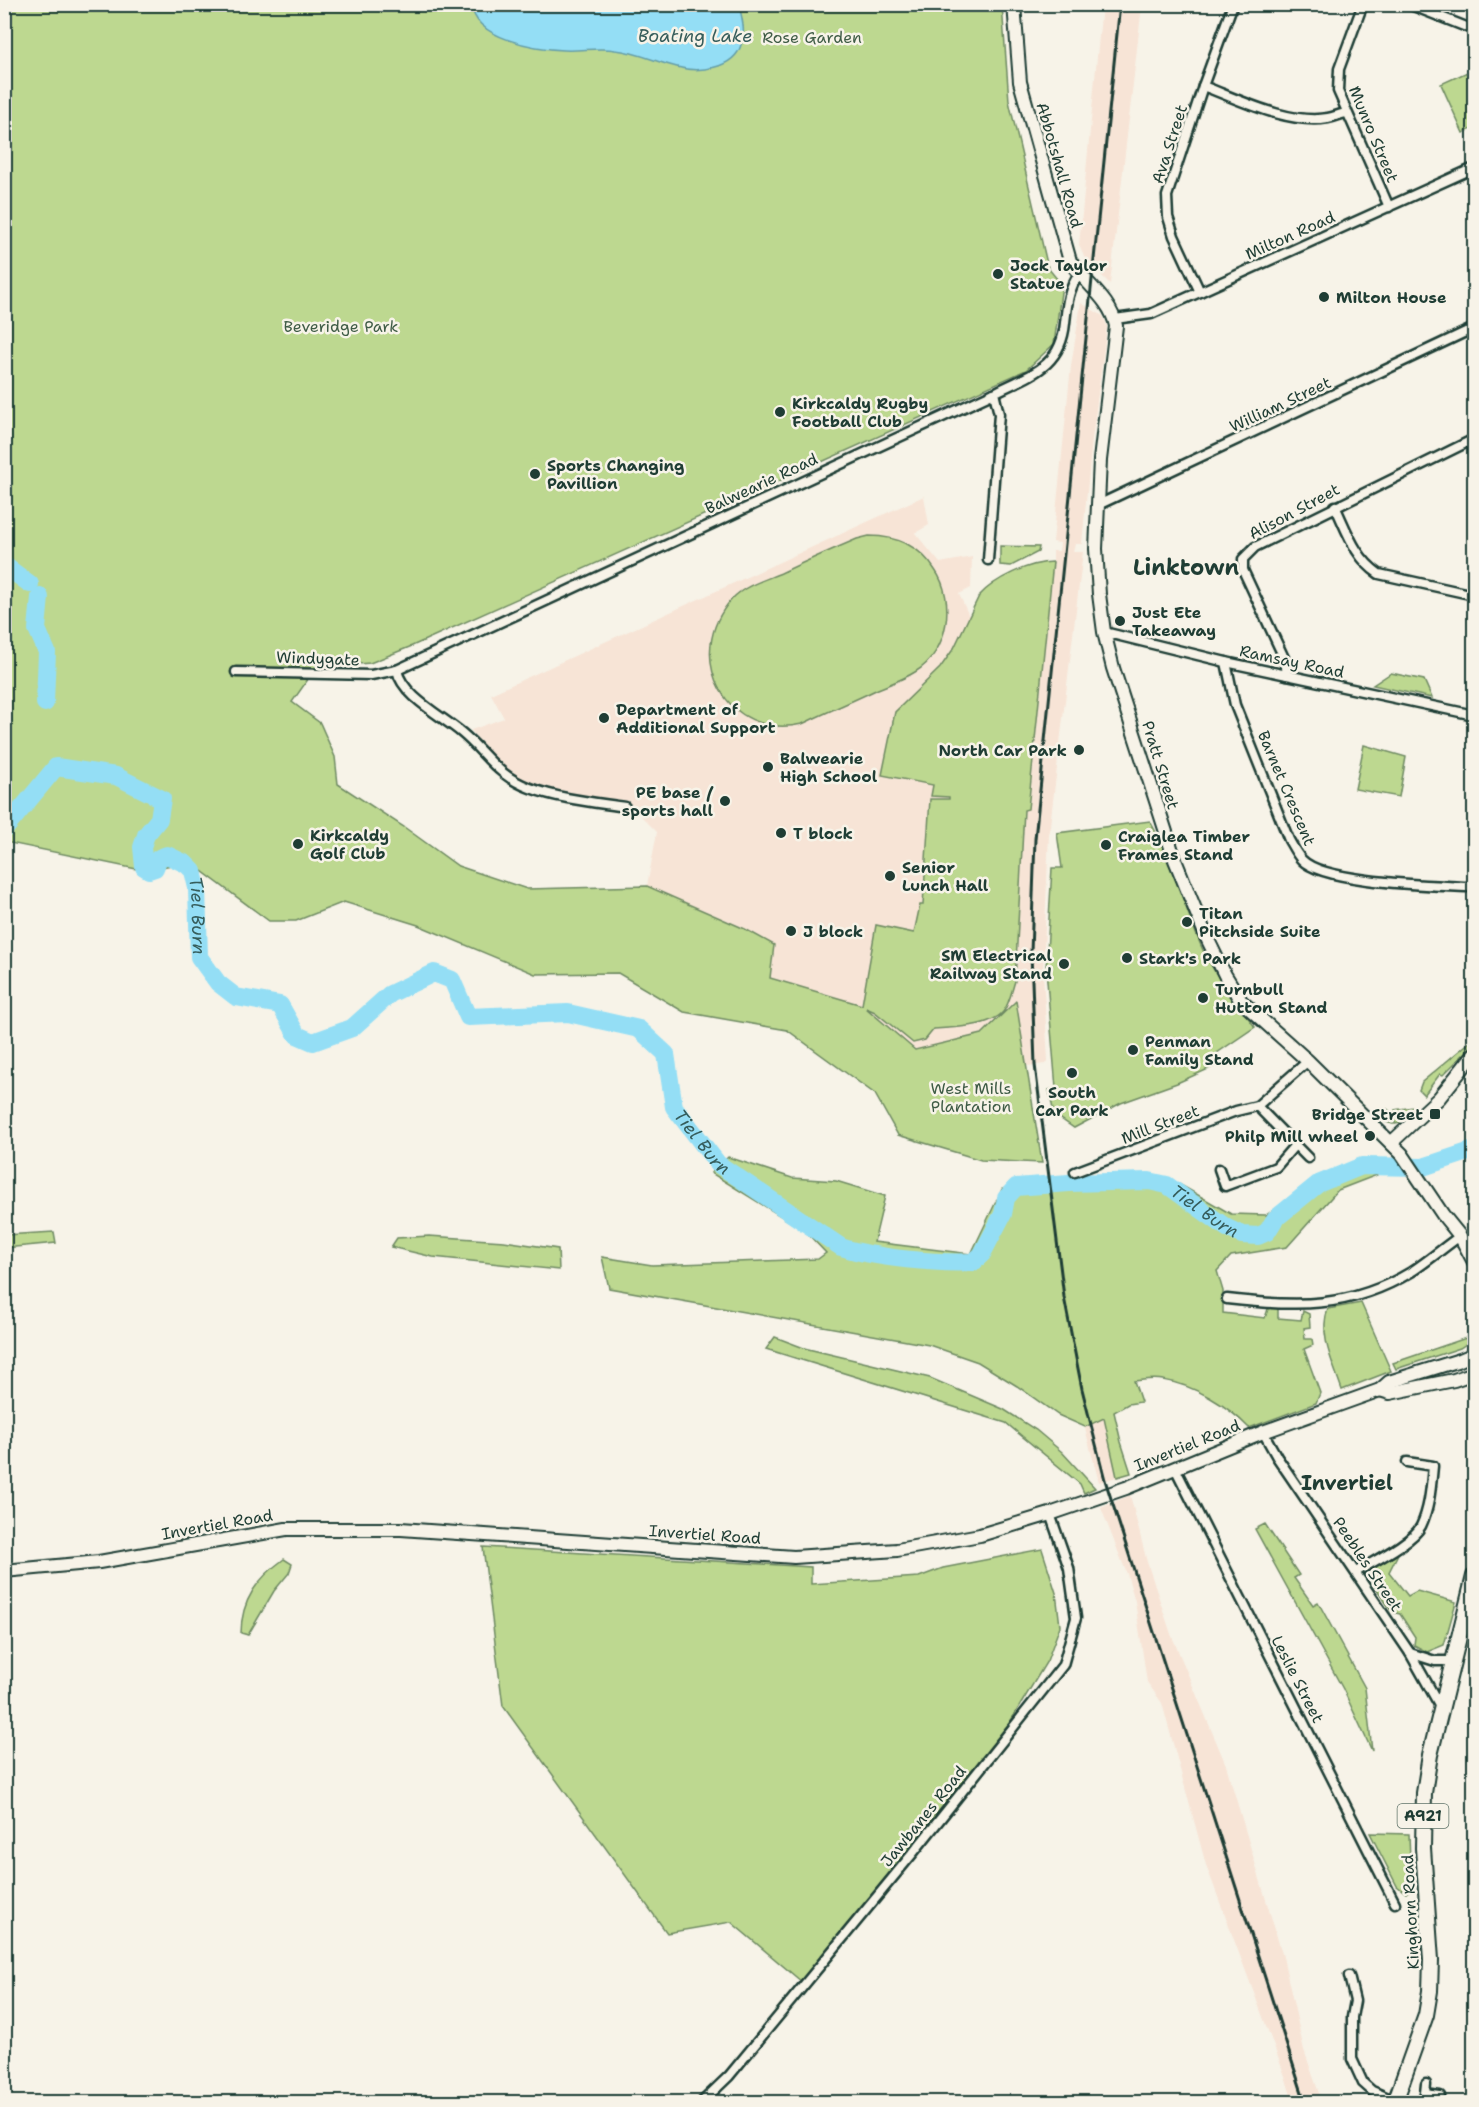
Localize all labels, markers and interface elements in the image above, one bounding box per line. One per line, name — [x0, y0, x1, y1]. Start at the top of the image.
water label: Boating Lake — [638, 24, 752, 48]
park label: Rose Garden — [762, 27, 862, 48]
street label: Munro Street — [1344, 83, 1403, 186]
street label: Abbotshall Road — [1032, 100, 1087, 230]
street label: Ava Street — [1147, 102, 1192, 186]
street label: Milton Road — [1242, 206, 1338, 265]
place label: Jock Taylor Statue — [1010, 255, 1108, 294]
marker: Jock Taylor Statue — [991, 267, 1005, 281]
place label: Milton House — [1336, 287, 1447, 308]
marker: Milton House — [1317, 290, 1331, 304]
park label: Beveridge Park — [283, 316, 399, 337]
street label: William Street — [1226, 372, 1334, 437]
place label: Kirkcaldy Rugby Football Club — [792, 393, 928, 432]
marker: Kirkcaldy Rugby Football Club — [773, 405, 787, 419]
street label: Balwearie Road — [701, 448, 821, 519]
place label: Sports Changing Pavillion — [547, 455, 684, 494]
marker: Sports Changing Pavillion — [528, 467, 542, 481]
street label: Alison Street — [1245, 479, 1343, 544]
district label: Linktown — [1133, 553, 1239, 582]
place label: Just Ete Takeaway — [1132, 602, 1216, 641]
marker: Just Ete Takeaway — [1113, 614, 1127, 628]
street label: Ramsay Road — [1238, 640, 1346, 683]
street label: Windygate — [276, 647, 360, 670]
place label: Department of Additional Support — [616, 699, 776, 738]
marker: Department of Additional Support — [597, 711, 611, 725]
street label: Pratt Street — [1137, 718, 1184, 812]
street label: Barnet Crescent — [1253, 728, 1320, 849]
place label: North Car Park — [938, 740, 1067, 761]
marker: North Car Park — [1072, 743, 1086, 757]
place label: Balwearie High School — [780, 748, 878, 787]
marker: Balwearie High School — [761, 760, 775, 774]
place label: PE base / sports hall — [622, 782, 714, 821]
marker: PE base / sports hall — [718, 794, 732, 808]
place label: T block — [793, 823, 853, 844]
place label: Kirkcaldy Golf Club — [310, 825, 389, 864]
marker: T block — [774, 826, 788, 840]
place label: Craiglea Timber Frames Stand — [1118, 826, 1250, 865]
marker: Kirkcaldy Golf Club — [291, 837, 305, 851]
marker: Craiglea Timber Frames Stand — [1099, 838, 1113, 852]
place label: Senior Lunch Hall — [902, 857, 989, 896]
marker: Senior Lunch Hall — [883, 869, 897, 883]
water label: Tiel Burn — [183, 874, 211, 955]
place label: Titan Pitchside Suite — [1199, 903, 1321, 942]
marker: Titan Pitchside Suite — [1180, 915, 1194, 929]
place label: J block — [803, 921, 863, 942]
marker: J block — [784, 924, 798, 938]
place label: SM Electrical Railway Stand — [930, 945, 1052, 984]
place label: Stark's Park — [1139, 948, 1241, 969]
marker: Stark's Park — [1120, 951, 1134, 965]
marker: SM Electrical Railway Stand — [1057, 957, 1071, 971]
place label: Turnbull Hutton Stand — [1215, 979, 1328, 1018]
marker: Turnbull Hutton Stand — [1196, 991, 1210, 1005]
place label: Penman Family Stand — [1145, 1031, 1254, 1070]
marker: Penman Family Stand — [1126, 1043, 1140, 1057]
marker: South Car Park — [1065, 1066, 1079, 1080]
park label: West Mills Plantation — [931, 1078, 1012, 1117]
place label: South Car Park — [1035, 1082, 1109, 1121]
street label: Mill Street — [1118, 1100, 1202, 1149]
place label: Bridge Street — [1312, 1104, 1423, 1125]
water label: Tiel Burn — [668, 1105, 735, 1181]
marker: Bridge Street — [1428, 1107, 1442, 1121]
place label: Philp Mill wheel — [1225, 1126, 1358, 1147]
marker: Philp Mill wheel — [1363, 1129, 1377, 1143]
water label: Tiel Burn — [1166, 1179, 1242, 1244]
street label: Invertiel Road — [1131, 1415, 1243, 1476]
district label: Invertiel — [1301, 1470, 1393, 1496]
street label: Invertiel Road — [160, 1504, 274, 1545]
street label: Peebles Street — [1328, 1513, 1407, 1616]
street label: Invertiel Road — [648, 1520, 762, 1549]
street label: Leslie Street — [1267, 1632, 1329, 1727]
street label: Jawbanes Road — [876, 1761, 971, 1871]
road number: A921 — [1398, 1804, 1448, 1828]
street label: Kinghorn Road — [1397, 1854, 1424, 1970]

